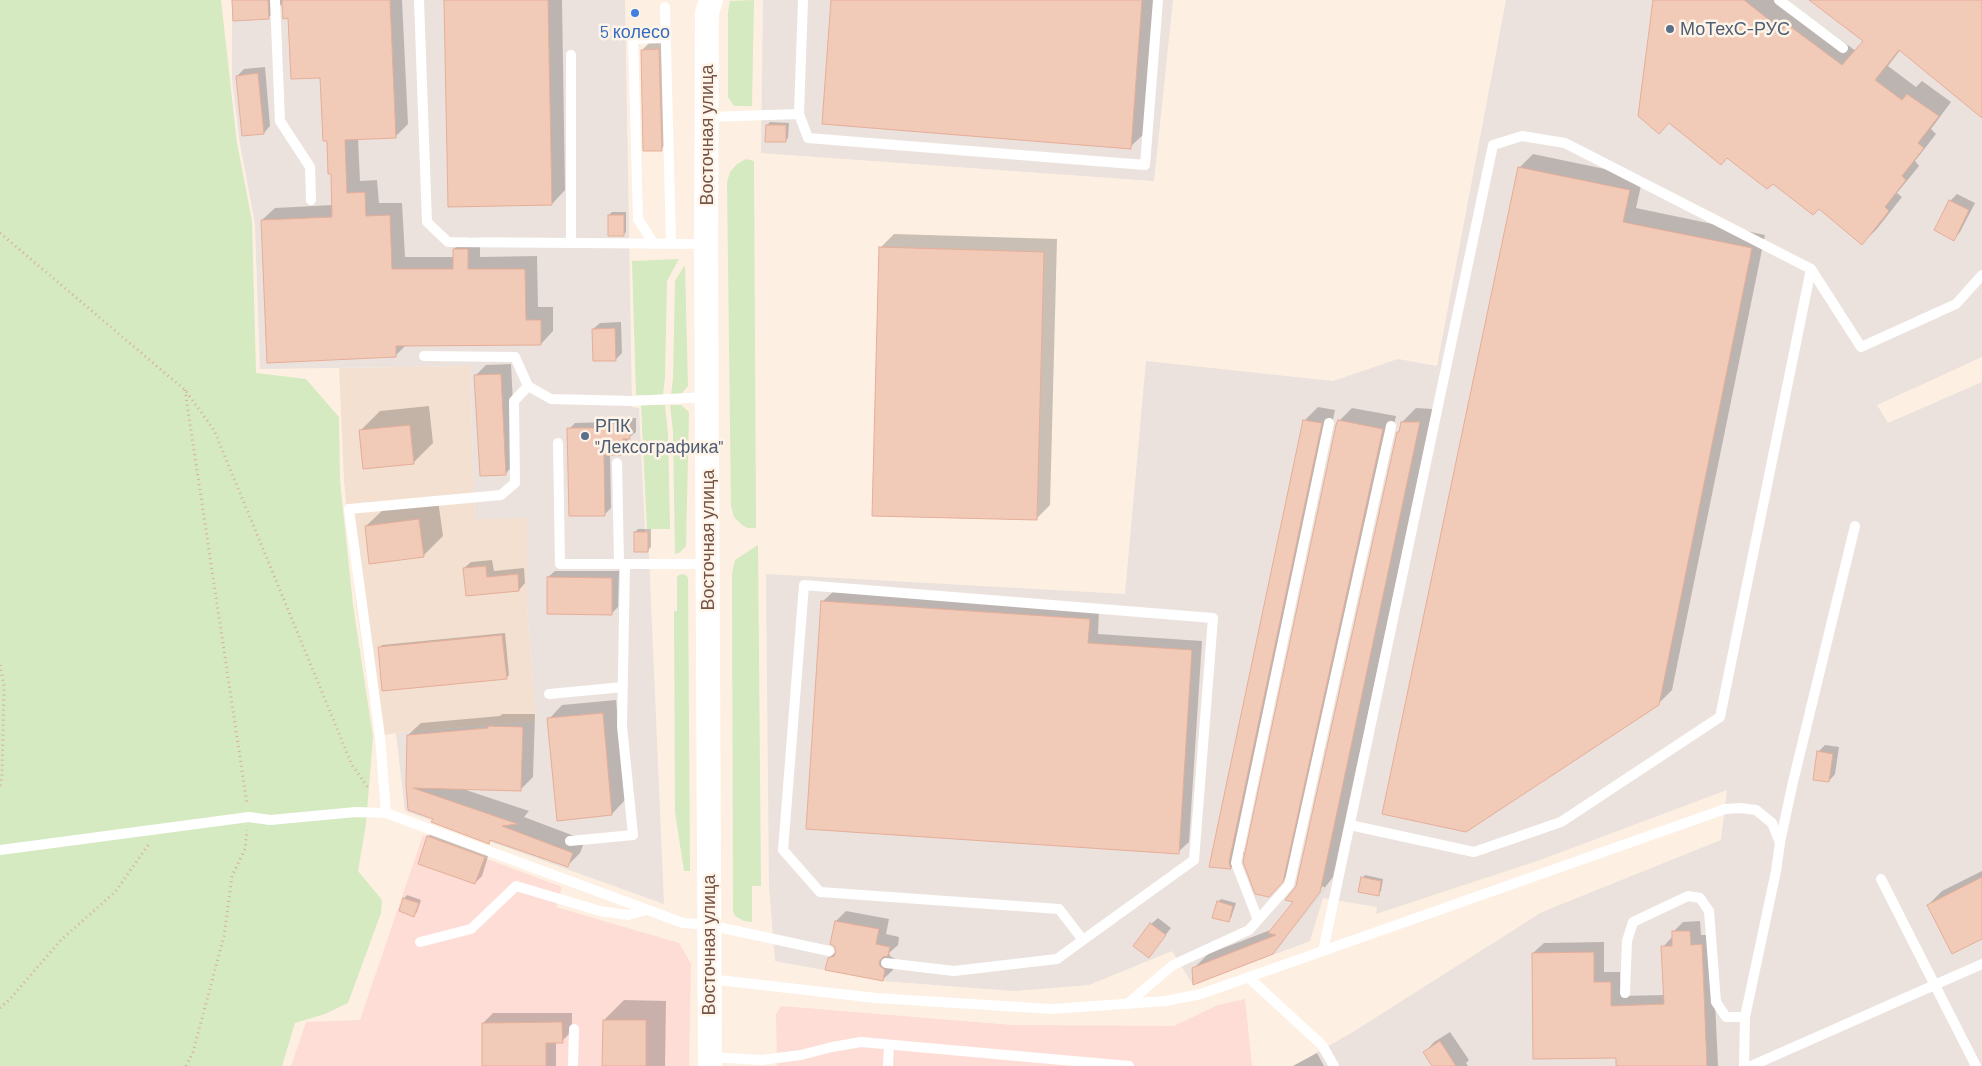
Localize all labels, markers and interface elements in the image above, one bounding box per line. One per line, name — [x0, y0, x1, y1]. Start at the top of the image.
marker: 5 колесо — [629, 7, 641, 19]
place label: МоТехС-РУС — [1680, 18, 1790, 40]
place label: 5 колесо — [600, 21, 670, 43]
marker: МоТехС-РУС — [1664, 23, 1676, 35]
street label: Восточная улица — [696, 65, 718, 205]
place label: РПК "Лексографика" — [595, 415, 723, 458]
marker: РПК "Лексографика" — [579, 430, 591, 442]
street label: Восточная улица — [697, 470, 719, 610]
street label: Восточная улица — [698, 875, 720, 1015]

